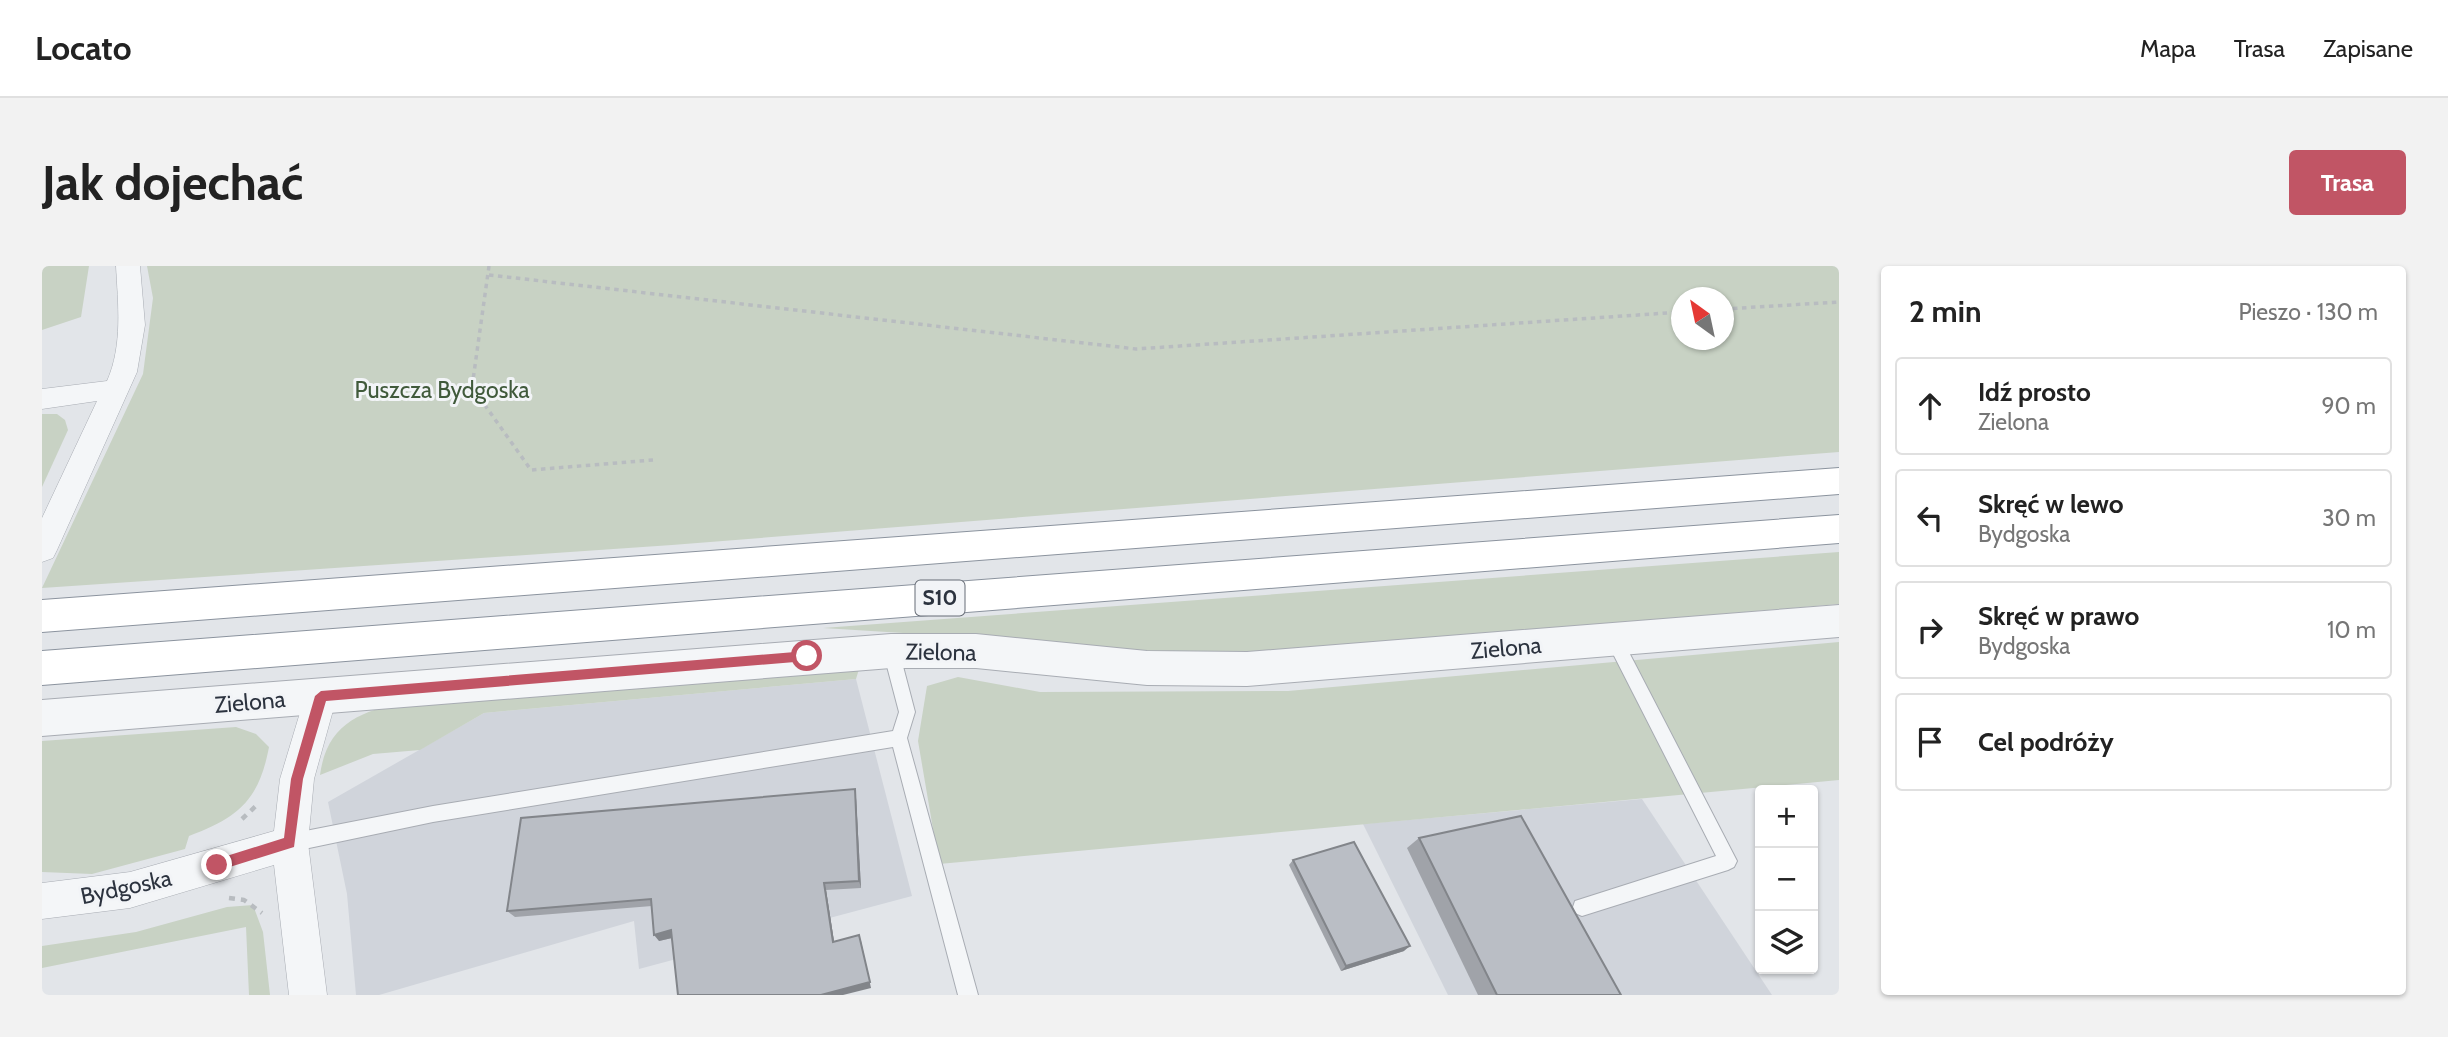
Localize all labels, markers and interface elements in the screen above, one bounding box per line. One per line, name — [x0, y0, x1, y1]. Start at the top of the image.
text: Locato — [35, 28, 131, 68]
text: Mapa — [2140, 34, 2196, 63]
text: Trasa — [2234, 34, 2285, 63]
text: Zapisane — [2323, 34, 2413, 63]
button: Trasa — [2289, 150, 2406, 215]
text: Jak dojechać — [42, 153, 303, 212]
north arrow — [1671, 287, 1734, 350]
text: 2 min — [1909, 293, 1981, 330]
text: Pieszo · 130 m — [2238, 298, 2378, 326]
park label: Puszcza Bydgoska — [355, 376, 529, 404]
text: Idź prosto — [1978, 376, 2091, 408]
icon: ahead — [1911, 387, 1949, 425]
text: 90 m — [2322, 392, 2376, 420]
text: Zielona — [1978, 408, 2049, 436]
text: Skręć w lewo — [1978, 488, 2124, 520]
icon: left — [1911, 499, 1949, 537]
text: 30 m — [2322, 504, 2376, 532]
text: Bydgoska — [1978, 520, 2070, 548]
road number: S10 — [916, 580, 964, 616]
text: Skręć w prawo — [1978, 600, 2139, 632]
icon: right — [1911, 611, 1949, 649]
text: 10 m — [2327, 616, 2376, 644]
street label: Zielona — [1469, 631, 1543, 665]
text: Bydgoska — [1978, 632, 2070, 660]
street label: Zielona — [905, 637, 977, 667]
route start — [791, 640, 822, 671]
street label: Zielona — [213, 685, 287, 719]
icon: arrive — [1911, 723, 1949, 761]
text: Cel podróży — [1978, 726, 2114, 758]
map controls — [1755, 785, 1818, 974]
button: + — [1755, 785, 1818, 848]
button: − — [1755, 848, 1818, 911]
route end — [201, 849, 232, 880]
street label: Bydgoska — [78, 864, 174, 910]
button: layers — [1755, 911, 1818, 974]

